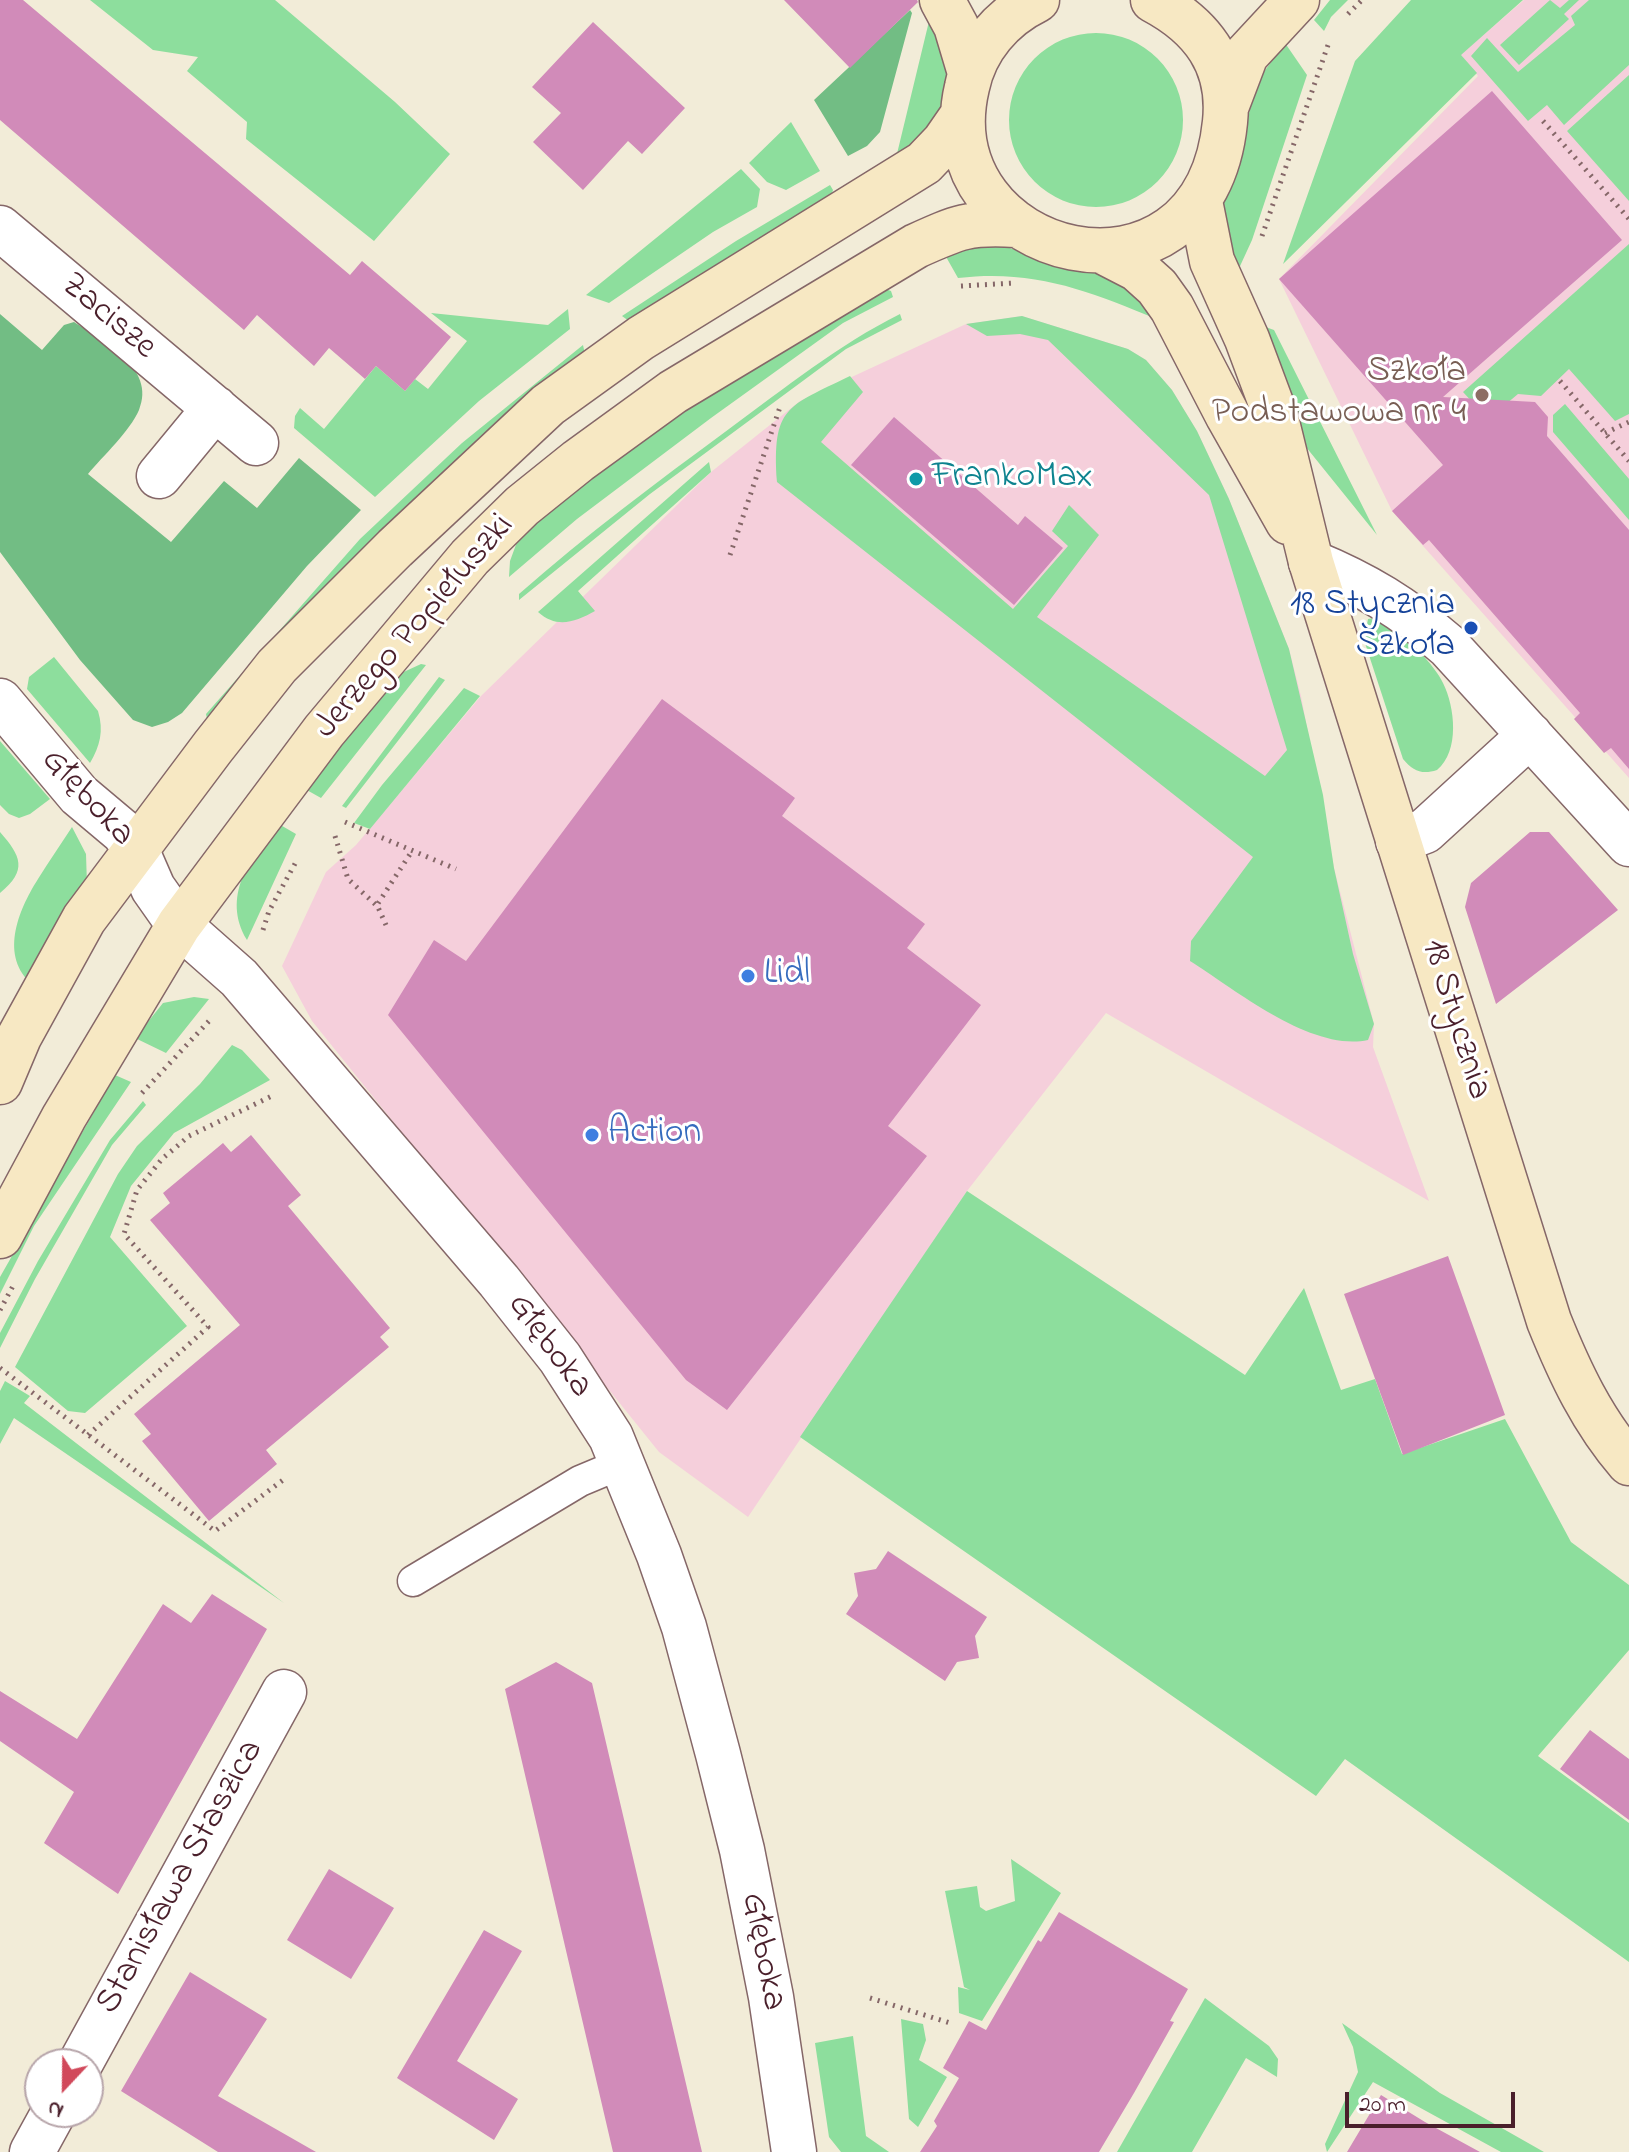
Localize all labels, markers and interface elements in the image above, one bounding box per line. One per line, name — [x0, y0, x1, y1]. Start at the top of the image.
street label: Zacisze — [50, 265, 164, 371]
place label: Szkoła Podstawowa nr 4 — [1212, 352, 1466, 437]
marker: Szkoła Podstawowa nr 4 — [1473, 386, 1491, 404]
place label: FrankoMax — [932, 457, 1093, 501]
marker: FrankoMax — [907, 470, 925, 488]
street label: Jerzego Popiełuszki — [307, 507, 525, 749]
place label: 18 Stycznia Szkoła — [1290, 585, 1455, 670]
marker: 18 Stycznia Szkoła — [1462, 619, 1480, 637]
street label: Głęboka — [30, 741, 142, 857]
street label: 18 Stycznia — [1409, 935, 1499, 1105]
place label: Lidl — [764, 954, 810, 998]
marker: Lidl — [739, 967, 757, 985]
place label: Action — [608, 1113, 701, 1157]
marker: Action — [583, 1126, 601, 1144]
street label: Głęboka — [496, 1286, 600, 1408]
street label: Stanisława Staszica — [89, 1733, 275, 2023]
street label: Głęboka — [728, 1890, 794, 2014]
north arrow — [24, 2048, 104, 2128]
scale bar — [1349, 2076, 1519, 2126]
text: 20 m — [1359, 2088, 1406, 2123]
text: N — [43, 2091, 69, 2126]

